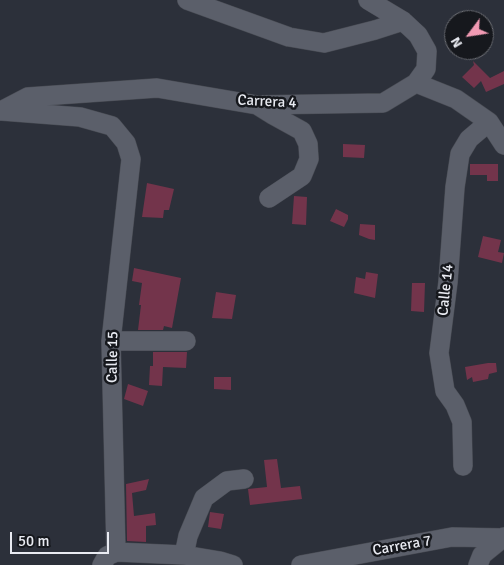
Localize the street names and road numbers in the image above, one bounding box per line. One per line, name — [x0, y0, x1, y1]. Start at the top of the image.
street label: Carrera 4 — [237, 91, 297, 113]
street label: Calle 14 — [434, 263, 458, 317]
street label: Calle 15 — [104, 331, 122, 383]
street label: Carrera 7 — [371, 532, 433, 560]

